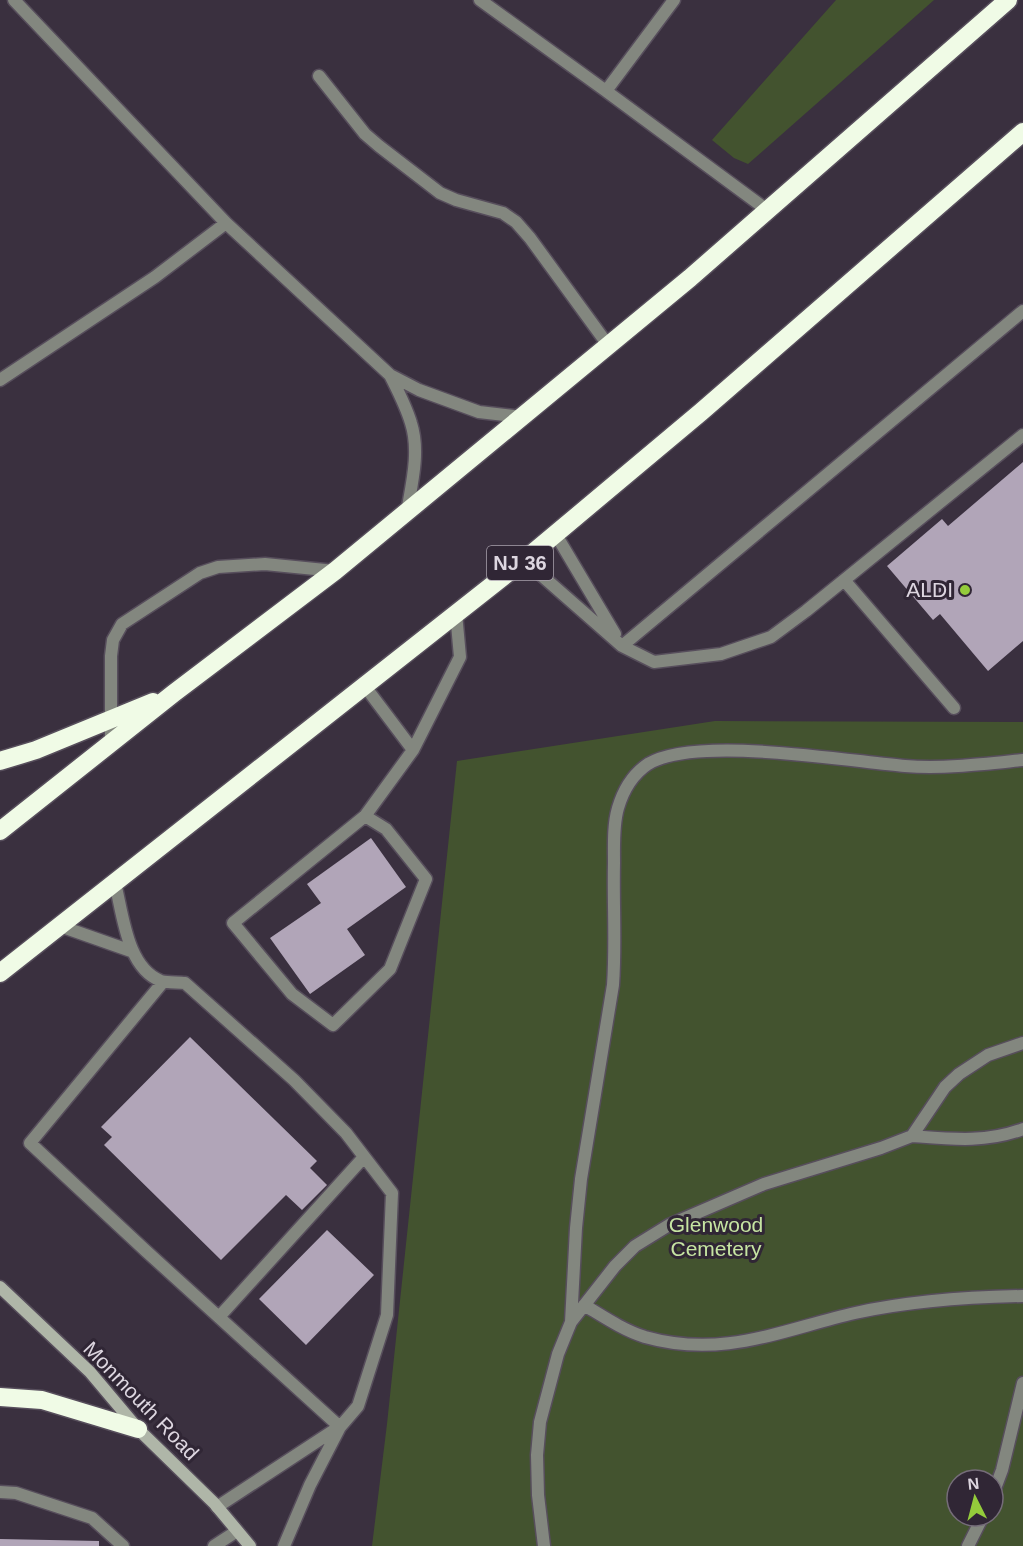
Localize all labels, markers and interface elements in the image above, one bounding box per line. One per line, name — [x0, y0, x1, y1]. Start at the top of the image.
road number: NJ 36 — [487, 546, 553, 580]
place label: ALDI — [906, 578, 953, 601]
marker: ALDI — [958, 583, 972, 597]
park label: Glenwood Cemetery — [669, 1213, 763, 1260]
street label: Monmouth Road — [79, 1337, 204, 1464]
north arrow — [945, 1468, 1005, 1528]
text: N — [967, 1475, 980, 1493]

